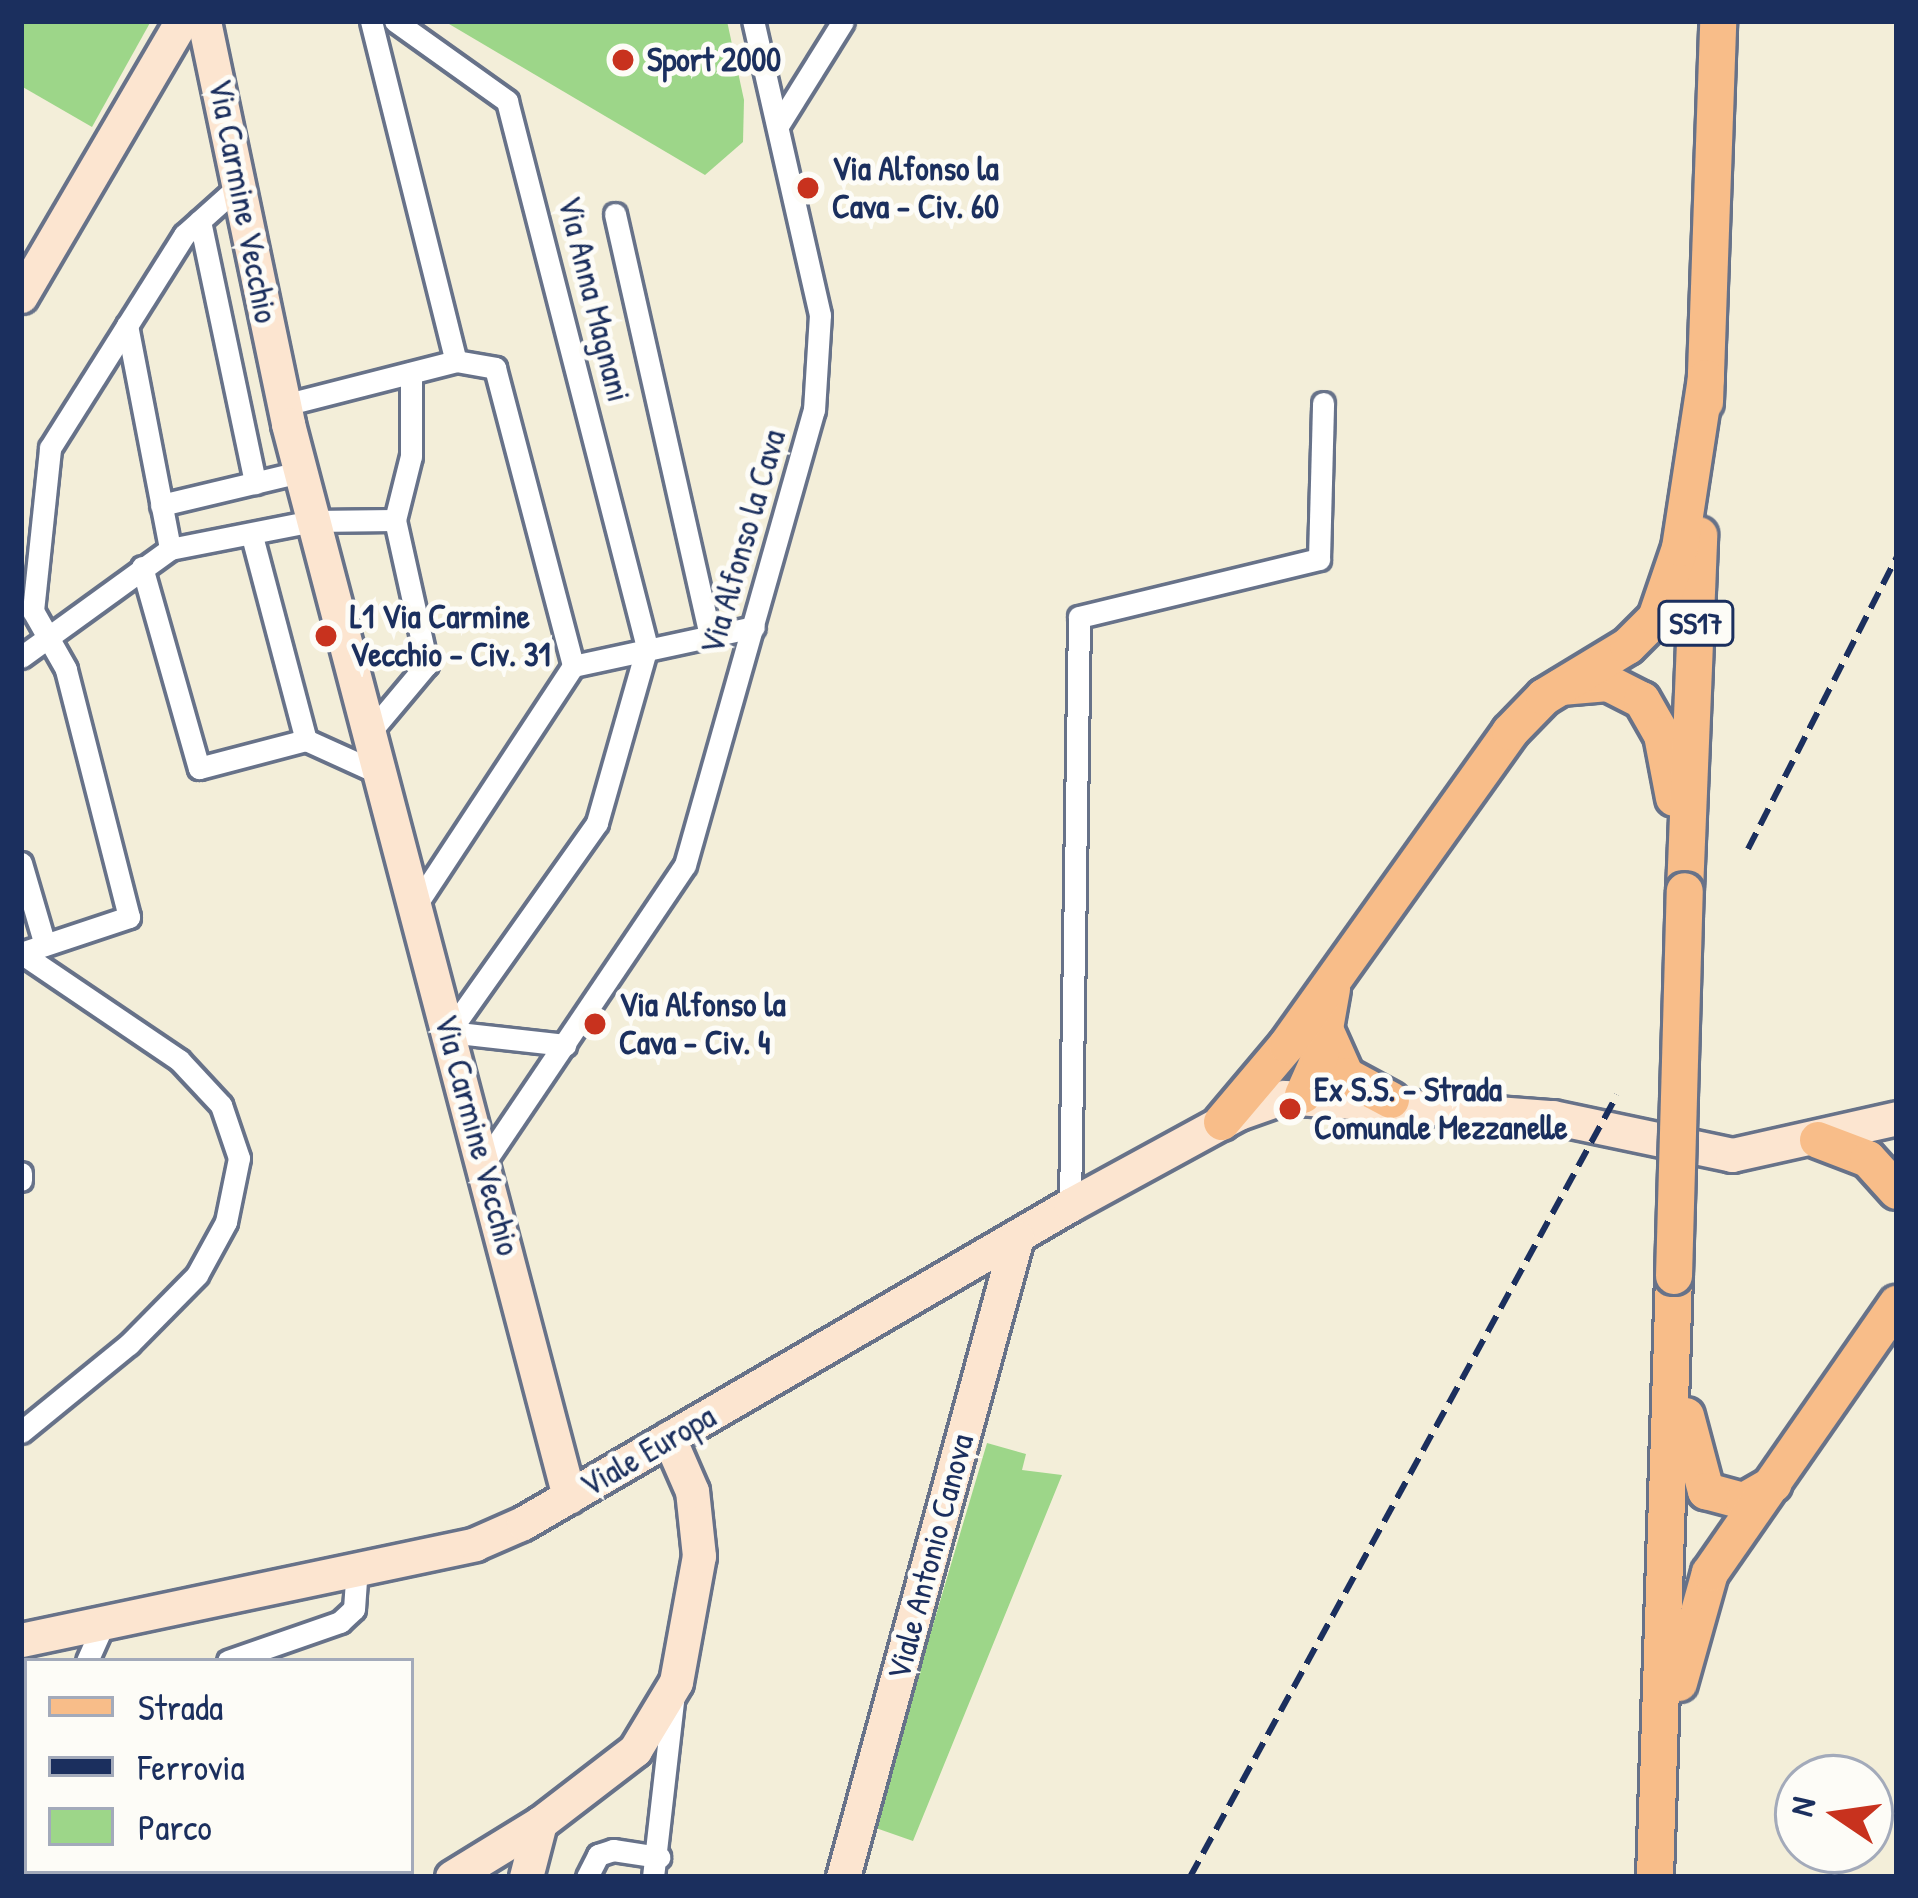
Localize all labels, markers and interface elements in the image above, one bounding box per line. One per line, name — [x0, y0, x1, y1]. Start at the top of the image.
place label: Sport 2000 — [647, 40, 781, 80]
marker: Sport 2000 — [610, 47, 636, 73]
street label: Via Carmine Vecchio — [200, 76, 286, 326]
place label: Via Alfonso la Cava - Civ. 60 — [832, 149, 999, 227]
marker: Via Alfonso la Cava - Civ. 60 — [795, 175, 821, 201]
street label: Via Anna Magnani — [549, 192, 639, 406]
street label: Via Alfonso la Cava — [692, 425, 794, 659]
place label: L1 Via Carmine Vecchio - Civ. 31 — [350, 597, 550, 675]
road number: SS17 — [1657, 599, 1735, 647]
marker: L1 Via Carmine Vecchio - Civ. 31 — [313, 623, 339, 649]
place label: Via Alfonso la Cava - Civ. 4 — [619, 985, 786, 1063]
street label: Via Carmine Vecchio — [426, 1010, 528, 1260]
marker: Via Alfonso la Cava - Civ. 4 — [582, 1011, 608, 1037]
place label: Ex S.S. - Strada Comunale Mezzanelle — [1314, 1070, 1568, 1148]
marker: Ex S.S. - Strada Comunale Mezzanelle — [1277, 1096, 1303, 1122]
street label: Viale Europa — [573, 1397, 723, 1505]
street label: Viale Antonio Canova — [878, 1430, 982, 1684]
legend — [24, 1658, 414, 1874]
text: Strada — [138, 1682, 223, 1731]
text: Ferrovia — [138, 1742, 245, 1791]
north arrow — [1774, 1754, 1894, 1874]
text: N — [1778, 1793, 1825, 1820]
text: Parco — [138, 1802, 212, 1851]

